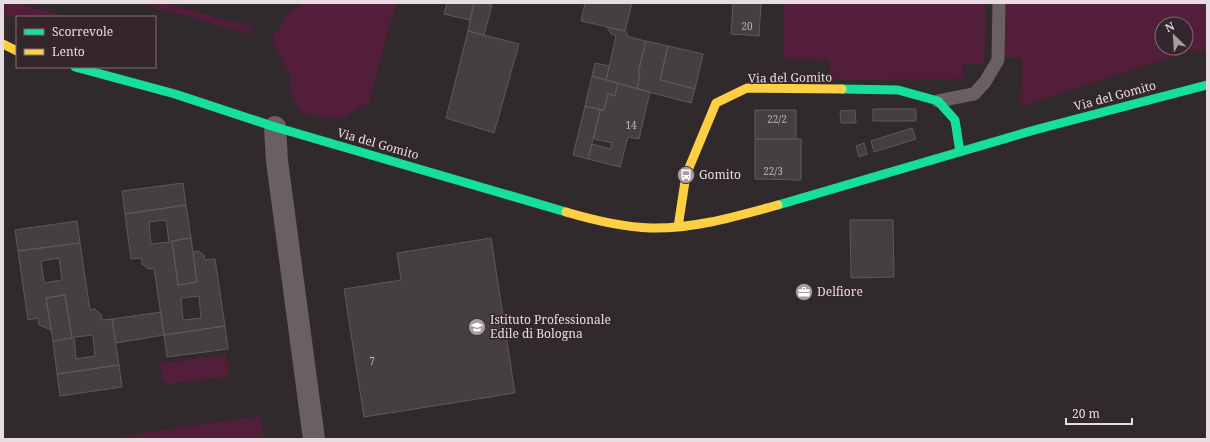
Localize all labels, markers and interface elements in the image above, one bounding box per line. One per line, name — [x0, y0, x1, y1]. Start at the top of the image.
legend — [16, 16, 156, 68]
north arrow — [1154, 16, 1194, 56]
text: N — [1162, 18, 1177, 35]
house number: 20 — [741, 19, 753, 33]
text: Scorrevole — [52, 23, 113, 40]
text: Lento — [52, 43, 85, 60]
street label: Via del Gomito — [748, 68, 832, 87]
street label: Via del Gomito — [1072, 76, 1158, 115]
house number: 22/2 — [767, 112, 787, 126]
house number: 14 — [625, 118, 637, 132]
street label: Via del Gomito — [335, 124, 421, 163]
house number: 22/3 — [763, 164, 783, 178]
bus stop icon: Gomito — [676, 165, 696, 185]
place label: Gomito — [699, 166, 741, 183]
office icon: Delfiore — [794, 282, 814, 302]
place label: Delfiore — [817, 283, 863, 300]
place label: Istituto Professionale Edile di Bologna — [490, 311, 611, 342]
school or university icon: Istituto Professionale Edile di Bologna — [467, 317, 487, 337]
house number: 7 — [369, 354, 375, 368]
scale bar — [1066, 400, 1132, 426]
text: 20 m — [1072, 405, 1100, 422]

